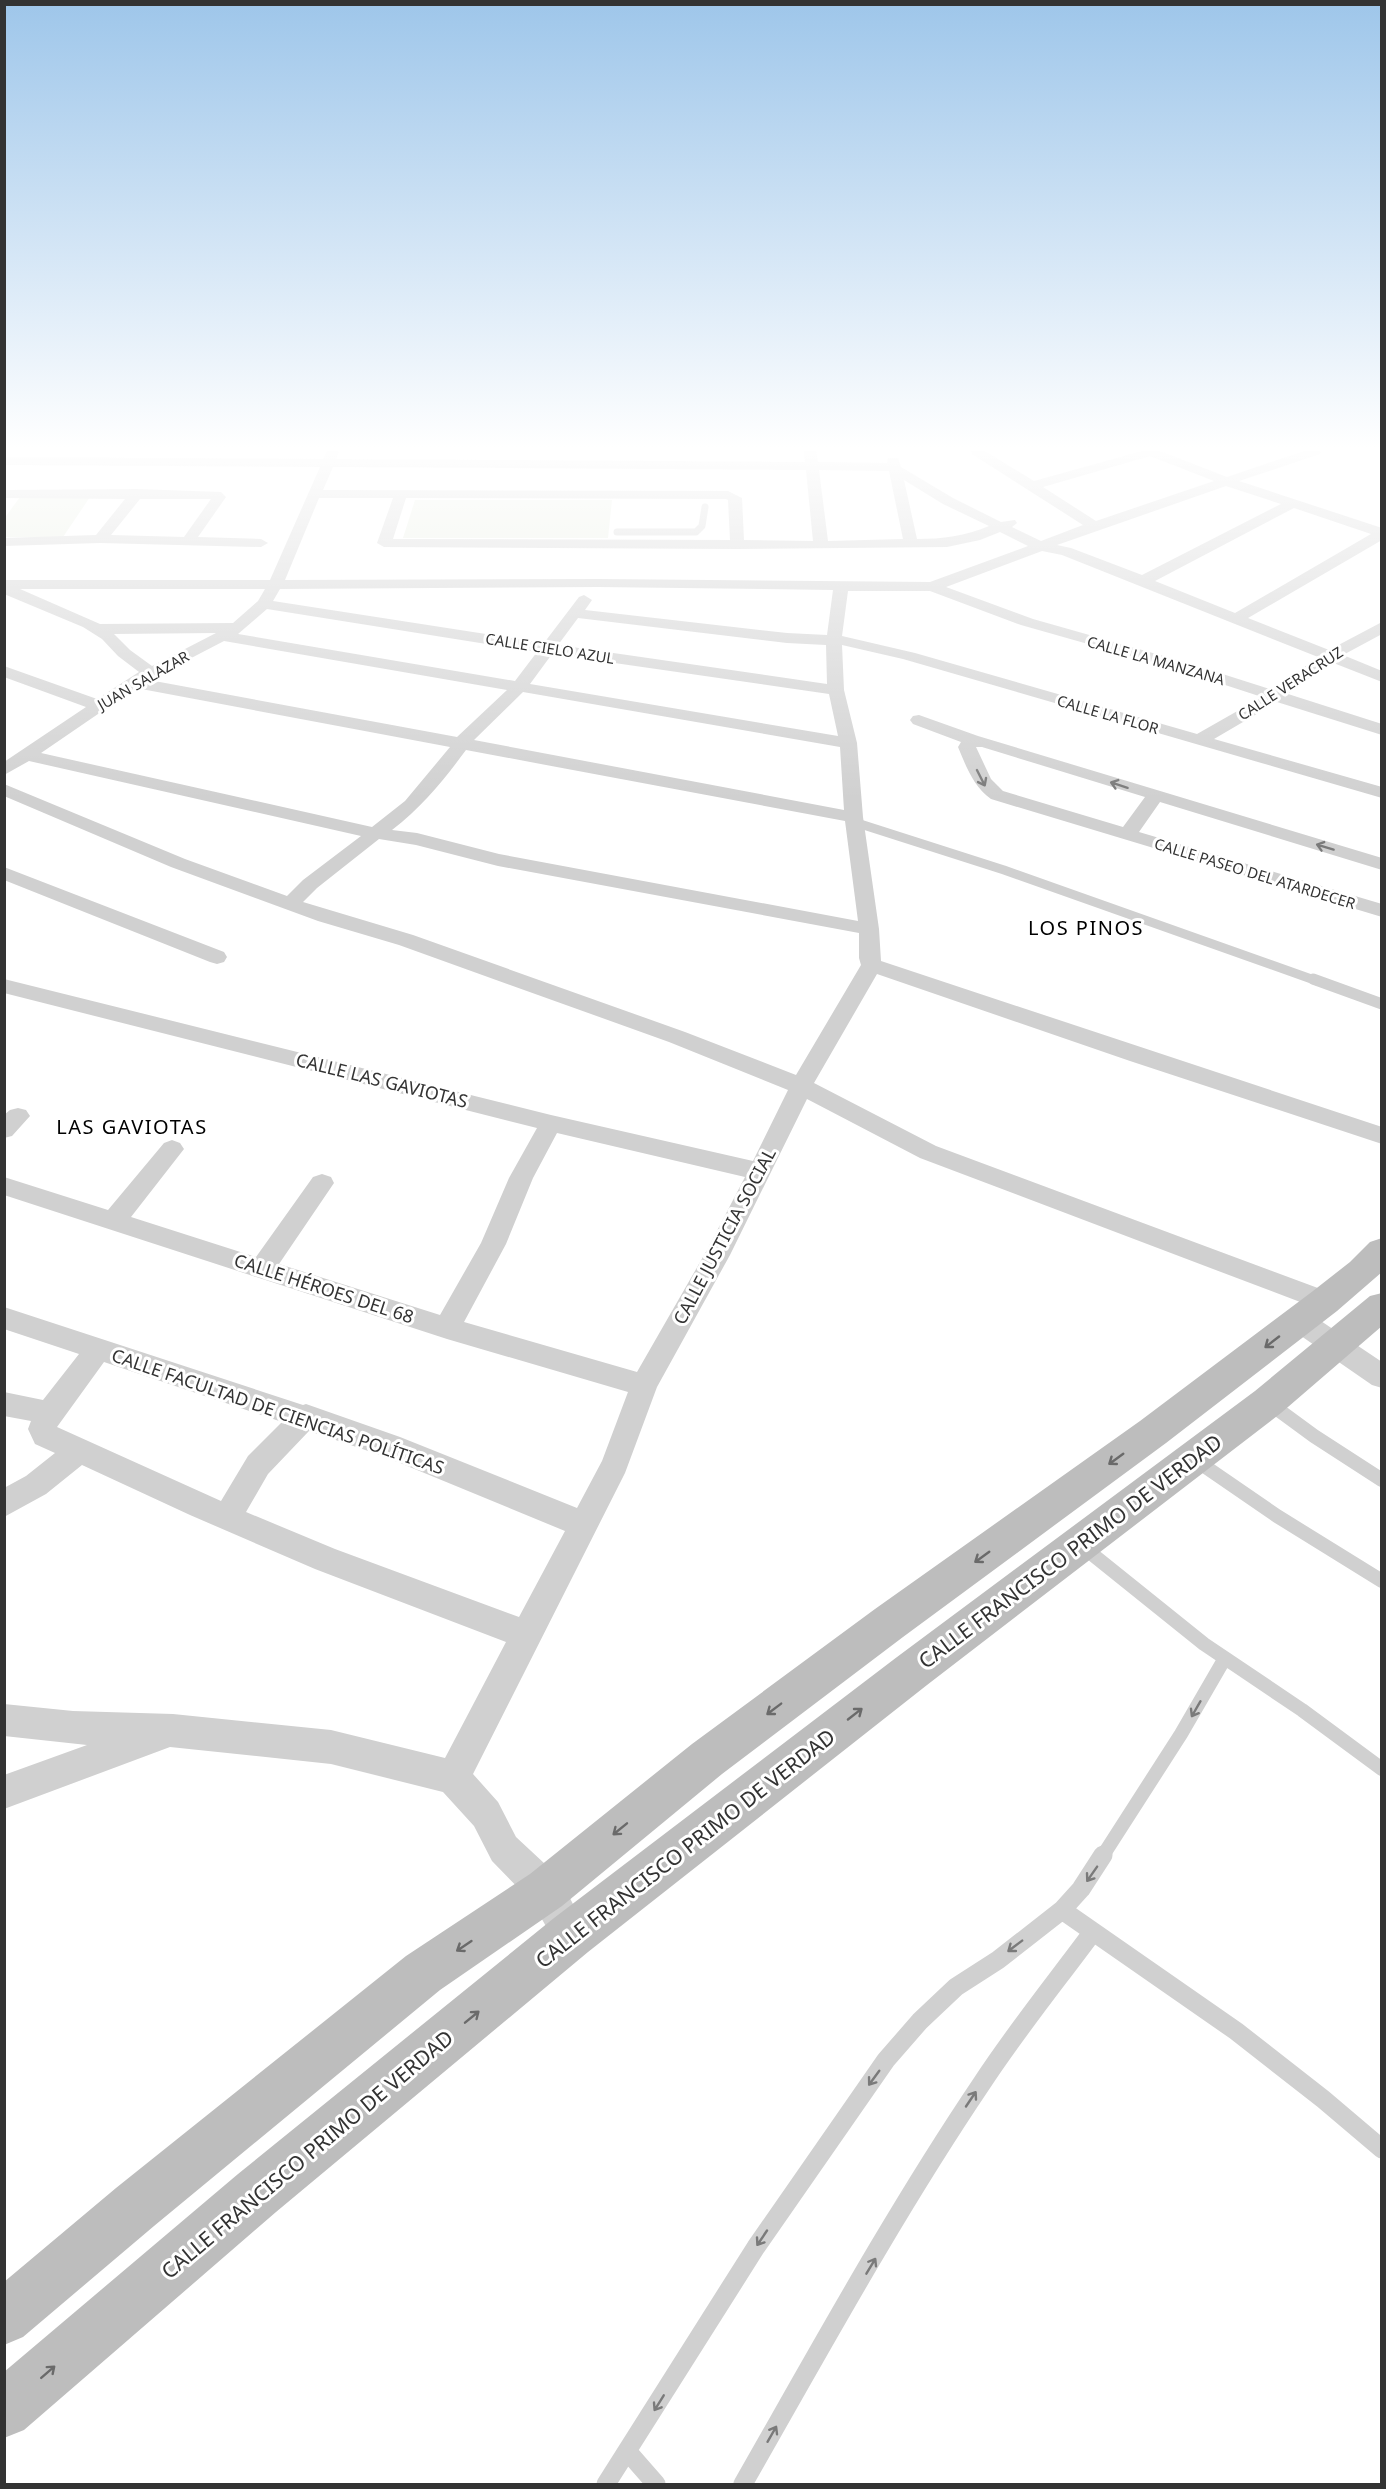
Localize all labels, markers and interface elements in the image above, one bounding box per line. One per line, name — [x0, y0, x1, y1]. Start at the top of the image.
street label: CALLE CIELO AZUL — [484, 628, 616, 668]
street label: CALLE LA MANZANA — [1085, 631, 1227, 689]
street label: CALLE VERACRUZ — [1234, 642, 1346, 724]
street label: JUAN SALAZAR — [92, 645, 193, 715]
street label: CALLE LA FLOR — [1055, 690, 1162, 738]
one-way arrow — [976, 768, 988, 786]
one-way arrow — [1110, 779, 1129, 790]
street label: CALLE PASEO DEL ATARDECER — [1152, 833, 1359, 913]
one-way arrow — [1316, 841, 1335, 852]
district label: LOS PINOS — [1028, 914, 1144, 941]
street label: CALLE LAS GAVIOTAS — [294, 1047, 471, 1113]
district label: LAS GAVIOTAS — [56, 1113, 208, 1140]
street label: CALLE JUSTICIA SOCIAL — [667, 1144, 781, 1328]
street label: CALLE HÉROES DEL 68 — [231, 1248, 417, 1328]
one-way arrow — [1265, 1336, 1281, 1349]
street label: CALLE FACULTAD DE CIENCIAS POLÍTICAS — [109, 1343, 448, 1479]
street label: CALLE FRANCISCO PRIMO DE VERDAD — [913, 1428, 1227, 1674]
one-way arrow — [1109, 1453, 1125, 1465]
one-way arrow — [974, 1551, 990, 1563]
one-way arrow — [1189, 1700, 1201, 1717]
one-way arrow — [766, 1703, 782, 1716]
one-way arrow — [847, 1708, 863, 1721]
street label: CALLE FRANCISCO PRIMO DE VERDAD — [529, 1722, 841, 1974]
one-way arrow — [613, 1823, 629, 1836]
one-way arrow — [1086, 1865, 1098, 1881]
one-way arrow — [456, 1940, 473, 1952]
one-way arrow — [1008, 1940, 1024, 1953]
one-way arrow — [463, 2011, 479, 2024]
street label: CALLE FRANCISCO PRIMO DE VERDAD — [155, 2023, 459, 2285]
one-way arrow — [868, 2069, 880, 2085]
one-way arrow — [965, 2090, 978, 2107]
one-way arrow — [756, 2229, 768, 2245]
one-way arrow — [865, 2258, 877, 2275]
one-way arrow — [40, 2365, 55, 2379]
one-way arrow — [652, 2394, 664, 2411]
one-way arrow — [766, 2426, 778, 2443]

